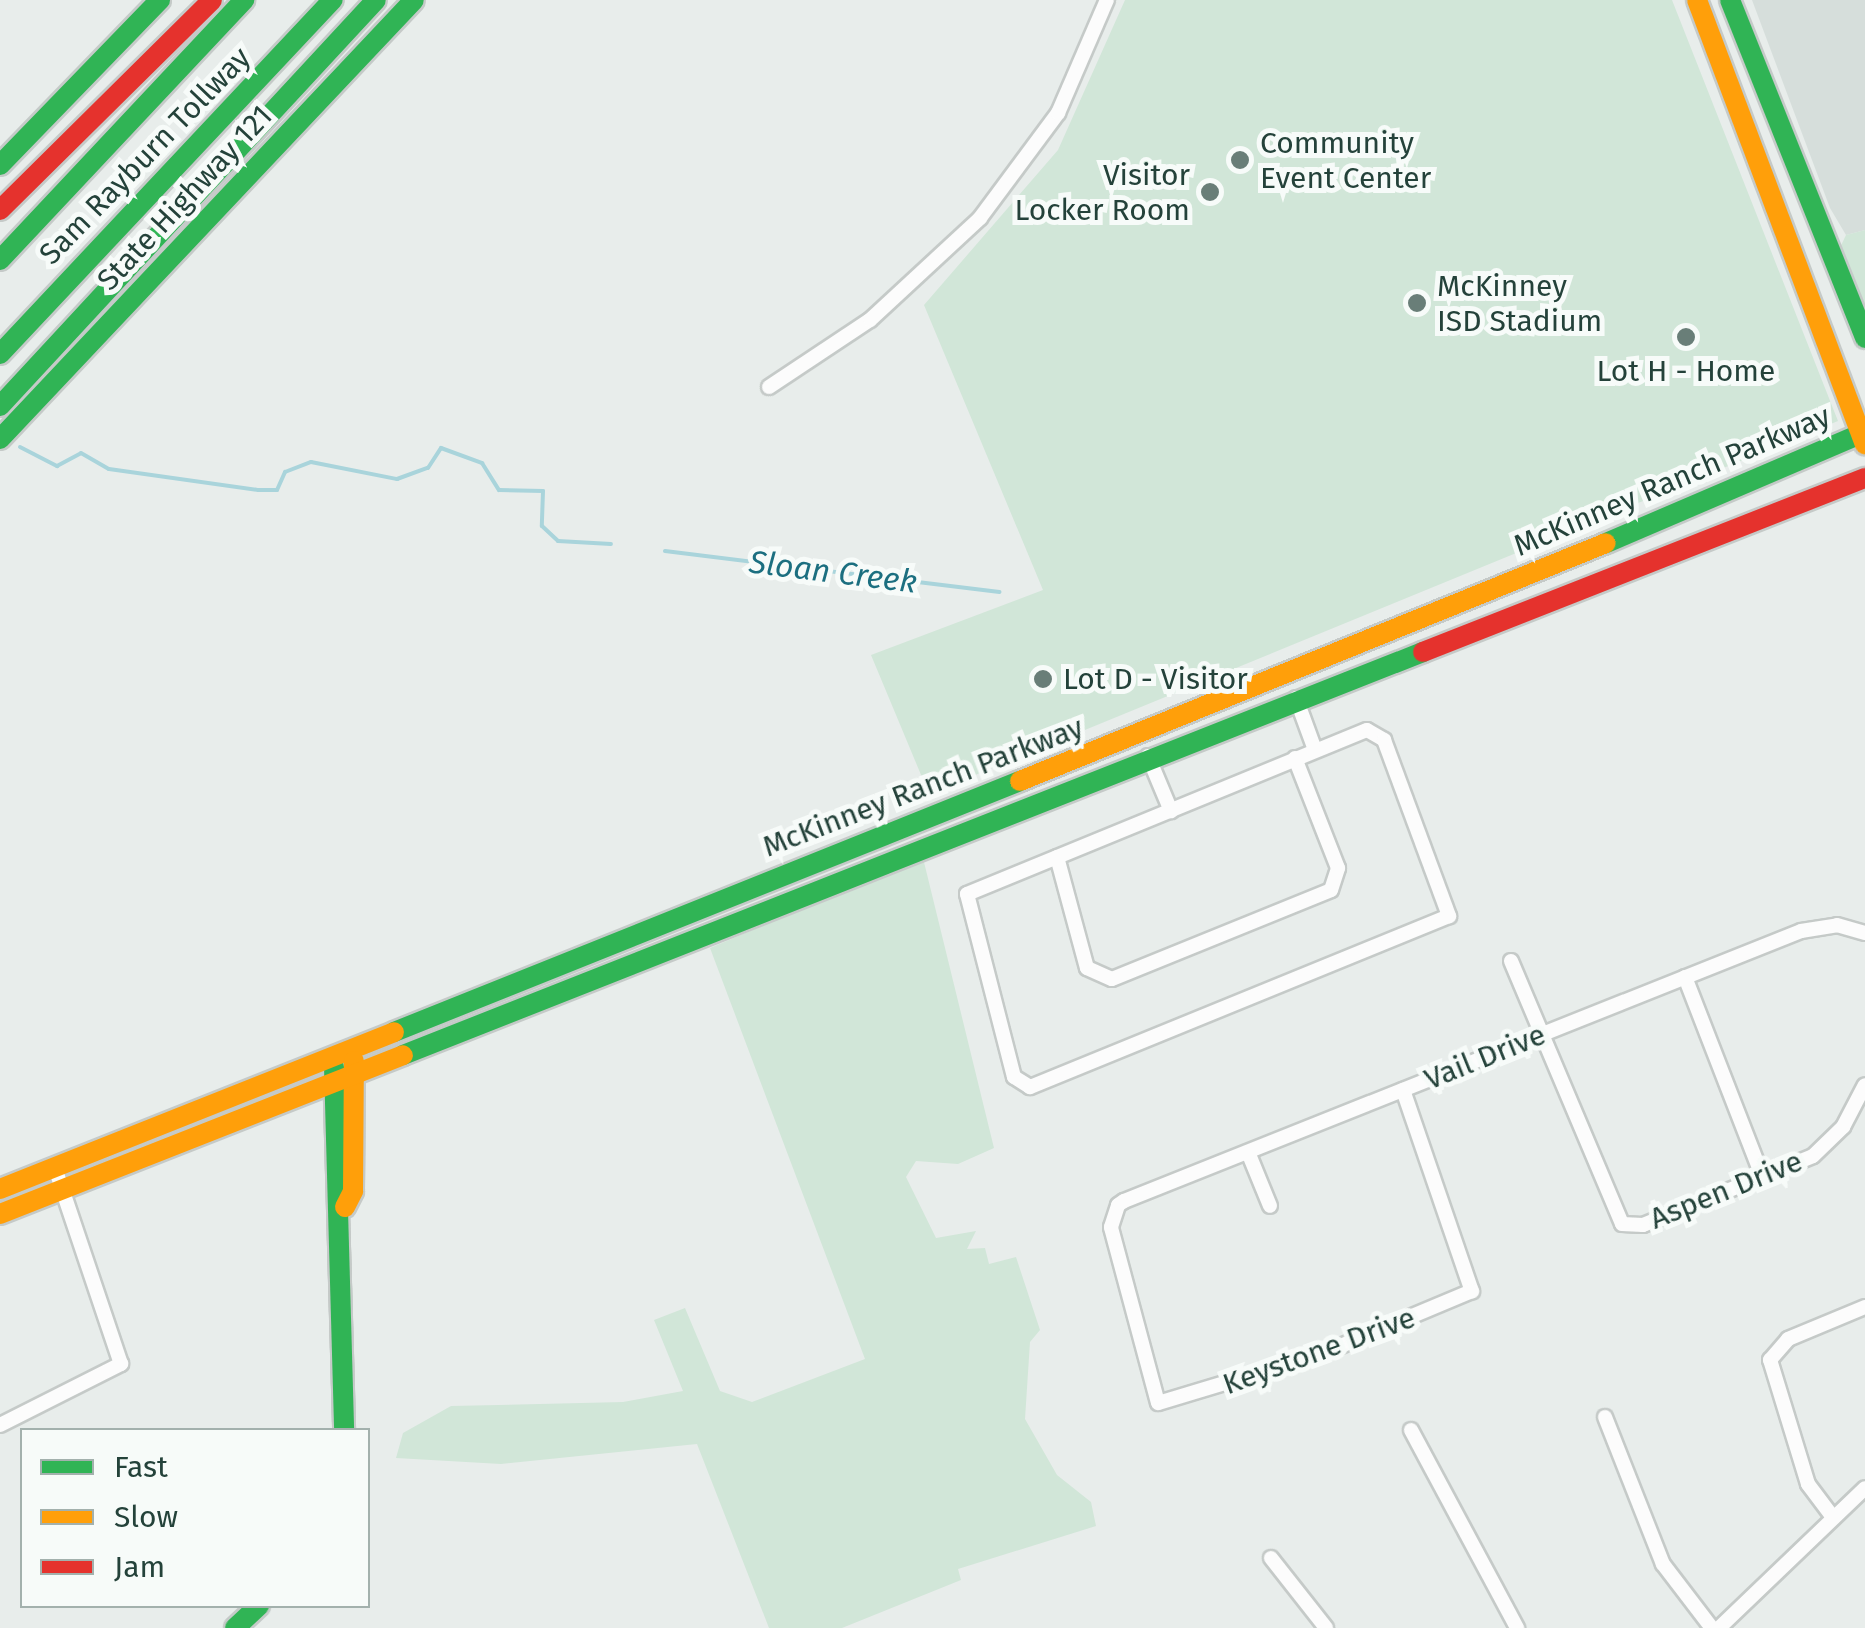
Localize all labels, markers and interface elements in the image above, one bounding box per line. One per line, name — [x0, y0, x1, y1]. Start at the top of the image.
street label: Sam Rayburn Tollway — [32, 40, 258, 272]
street label: State Highway 121 — [90, 98, 280, 298]
place label: Community Event Center — [1260, 125, 1431, 196]
marker: Community Event Center — [1229, 149, 1251, 171]
place label: Visitor Locker Room — [1015, 157, 1190, 228]
marker: Visitor Locker Room — [1199, 181, 1221, 203]
place label: McKinney ISD Stadium — [1437, 268, 1602, 338]
marker: McKinney ISD Stadium — [1406, 292, 1428, 314]
marker: Lot H - Home — [1675, 326, 1697, 348]
place label: Lot H - Home — [1597, 353, 1775, 389]
street label: McKinney Ranch Parkway — [1508, 398, 1836, 564]
water label: Sloan Creek — [747, 543, 919, 601]
place label: Lot D - Visitor — [1063, 661, 1248, 697]
marker: Lot D - Visitor — [1032, 668, 1054, 690]
street label: McKinney Ranch Parkway — [758, 709, 1088, 865]
street label: Vail Drive — [1419, 1016, 1551, 1098]
street label: Aspen Drive — [1645, 1143, 1807, 1237]
street label: Keystone Drive — [1218, 1300, 1420, 1402]
legend — [20, 1428, 370, 1608]
text: Fast — [114, 1449, 168, 1485]
text: Slow — [114, 1499, 178, 1535]
text: Jam — [114, 1549, 165, 1585]

